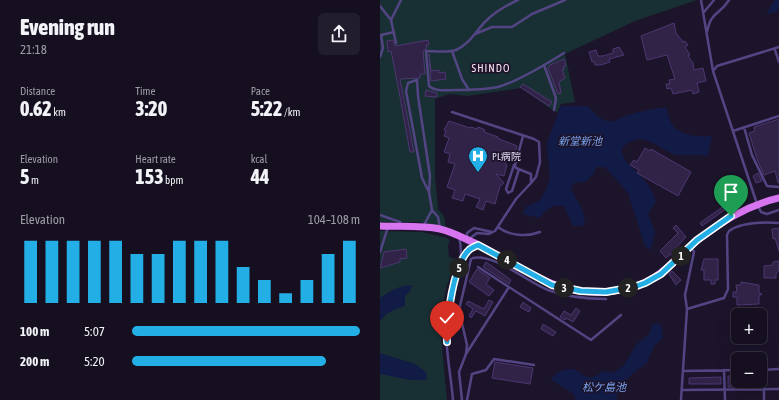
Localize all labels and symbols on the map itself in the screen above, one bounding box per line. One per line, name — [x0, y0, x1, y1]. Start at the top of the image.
district label: SHINDO — [472, 62, 510, 74]
water label: 新堂新池 — [558, 135, 603, 147]
hospital icon: PL病院 — [467, 145, 489, 173]
place label: PL病院 — [492, 151, 521, 162]
pin — [714, 175, 748, 216]
pin: 1 — [671, 246, 691, 266]
pin: 4 — [497, 250, 517, 270]
pin: 5 — [449, 258, 469, 278]
pin: 3 — [554, 278, 574, 298]
pin: 2 — [618, 278, 638, 298]
pin — [430, 301, 464, 342]
water label: 松ケ島池 — [582, 381, 627, 393]

